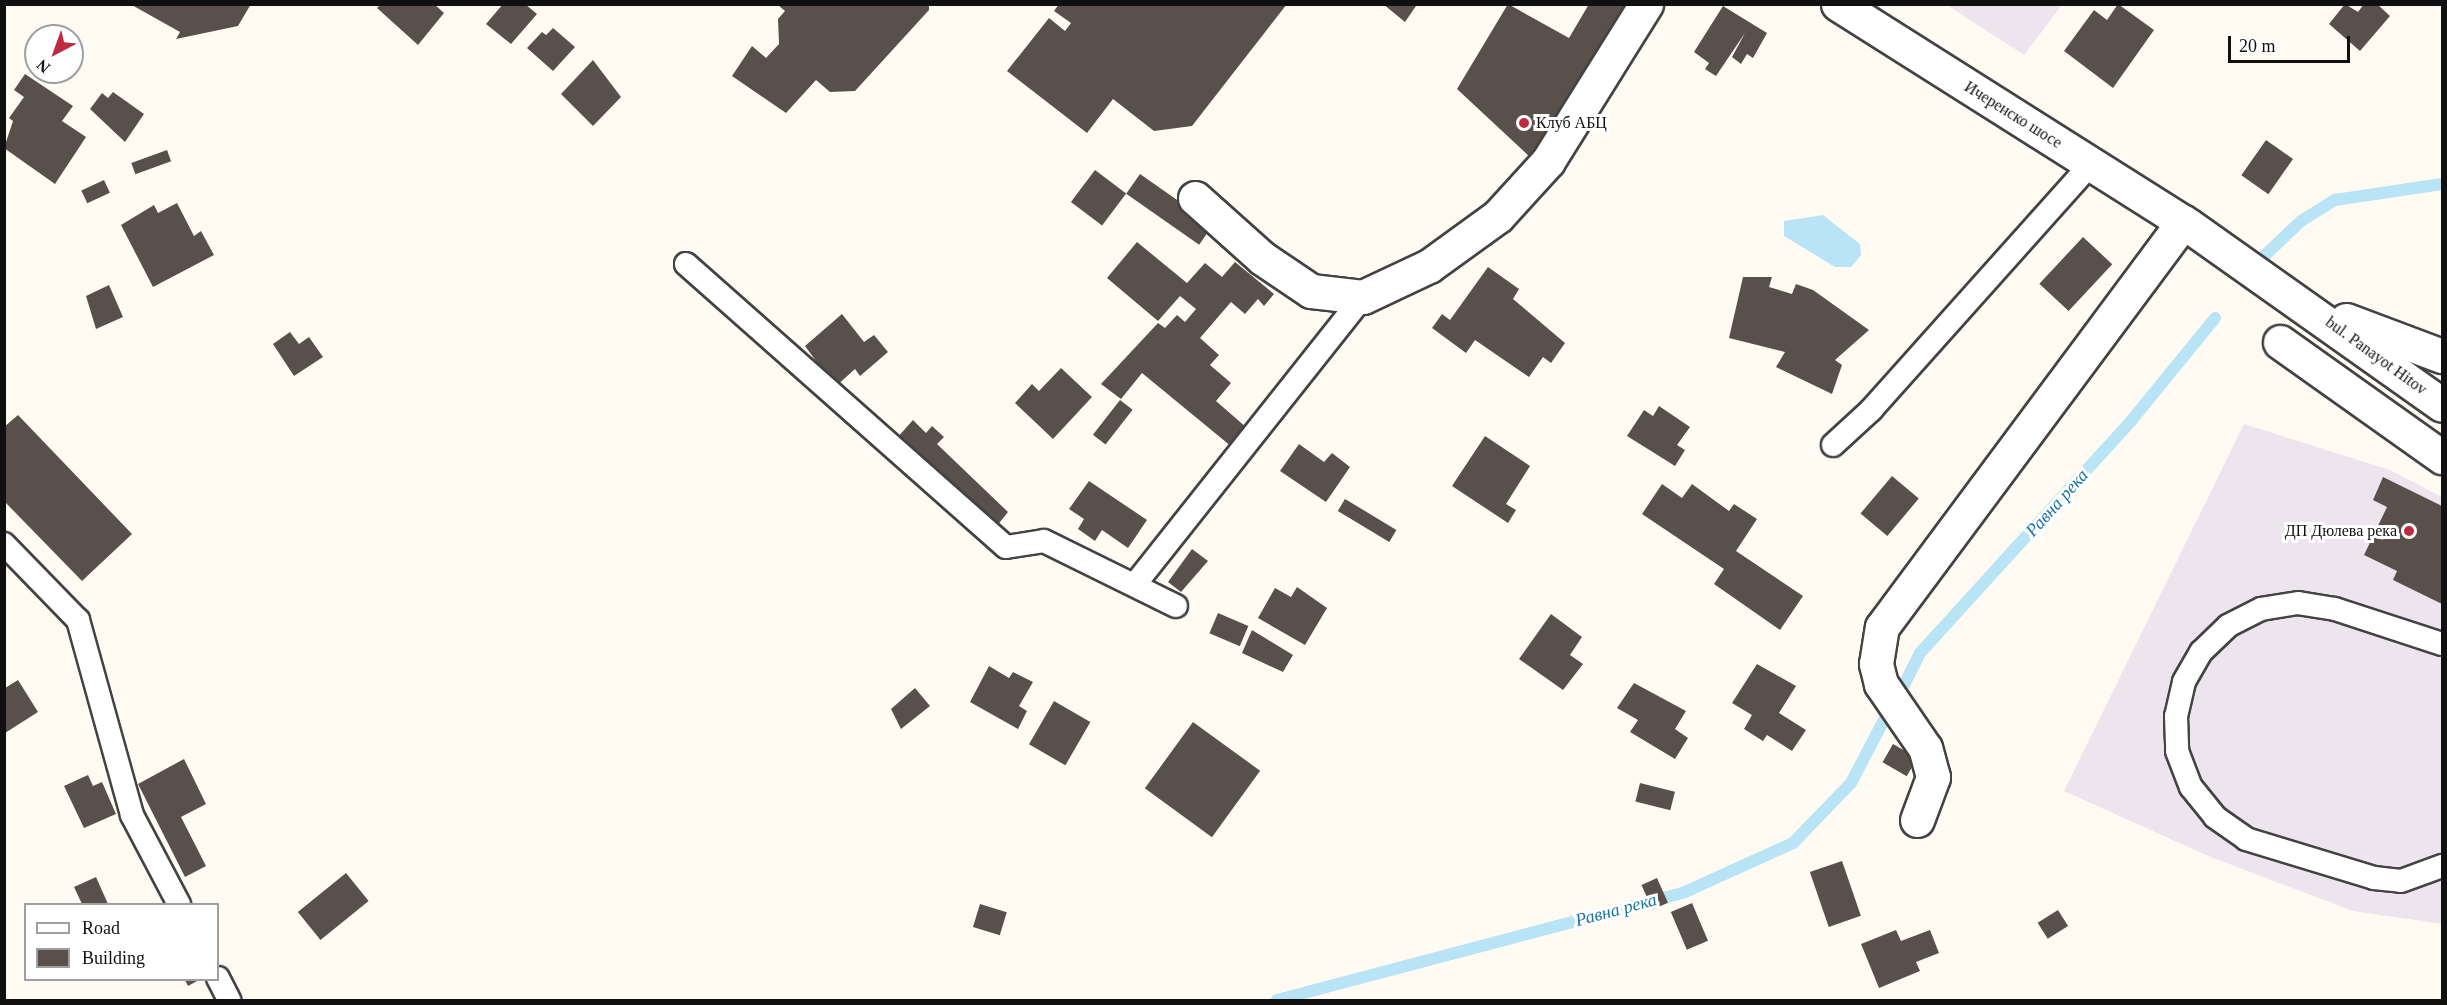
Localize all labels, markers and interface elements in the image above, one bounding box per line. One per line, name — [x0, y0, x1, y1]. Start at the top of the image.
north arrow — [24, 24, 84, 84]
scale bar — [2231, 24, 2352, 62]
text: 20 m — [2239, 36, 2276, 56]
text: N — [33, 56, 53, 77]
street label: Ичеренско шосе — [1961, 77, 2065, 153]
place label: Клуб АБЦ — [1536, 113, 1607, 133]
marker: Клуб АБЦ — [1517, 116, 1531, 130]
street label: bul. Panayot Hitov — [2322, 313, 2430, 399]
water label: Равна река — [2021, 465, 2093, 541]
place label: ДП Дюлева река — [2285, 521, 2397, 541]
marker: ДП Дюлева река — [2402, 524, 2416, 538]
water label: Равна река — [1573, 889, 1659, 931]
legend — [24, 903, 219, 981]
text: Road — [82, 918, 120, 938]
text: Building — [82, 948, 145, 968]

